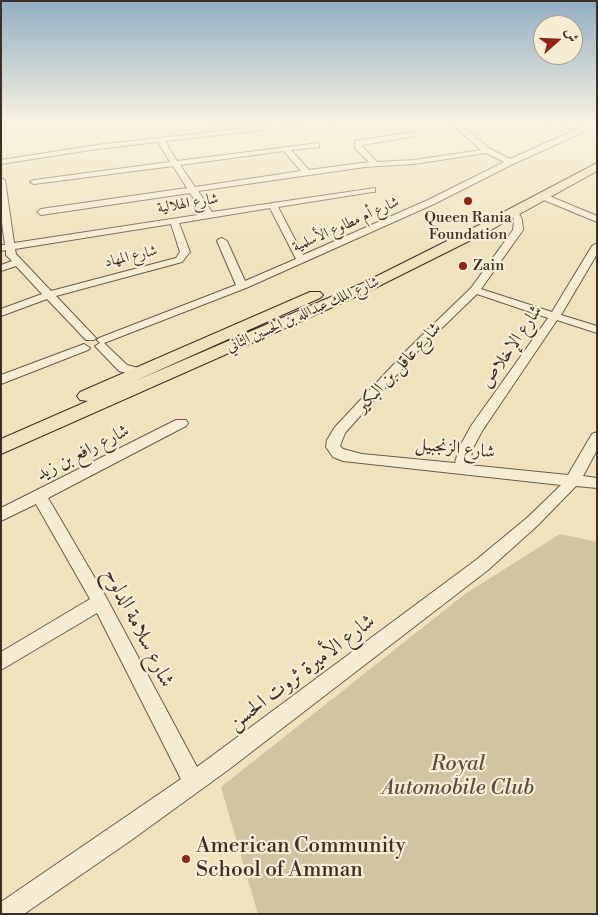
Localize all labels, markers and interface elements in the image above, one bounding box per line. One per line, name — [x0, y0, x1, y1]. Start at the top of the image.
north arrow — [533, 15, 583, 65]
text: ش — [560, 26, 582, 45]
street label: شارع الهلالية — [156, 190, 220, 218]
street label: شارع أم مطاوع الأسلمية — [290, 193, 402, 257]
marker: Queen Rania Foundation — [462, 195, 474, 207]
place label: Queen Rania Foundation — [424, 209, 512, 244]
street label: شارع المهاد — [103, 242, 159, 272]
place label: Zain — [473, 257, 504, 275]
marker: Zain — [457, 260, 469, 272]
street label: شارع الملك عبدالله بن الحسين الثاني — [224, 273, 382, 357]
street label: شارع الإخلاص — [476, 301, 548, 393]
street label: شارع عاقل بن البكير — [352, 318, 446, 418]
street label: شارع رافع بن زيد — [33, 420, 133, 486]
street label: شارع الزنجبيل — [414, 434, 496, 464]
street label: شارع سلامة الدلوح — [97, 564, 179, 692]
street label: شارع الأميرة ثروت الحسن — [223, 609, 381, 737]
park label: Royal Automobile Club — [382, 752, 534, 802]
place label: American Community School of Amman — [196, 834, 406, 884]
marker: American Community School of Amman — [180, 853, 192, 865]

